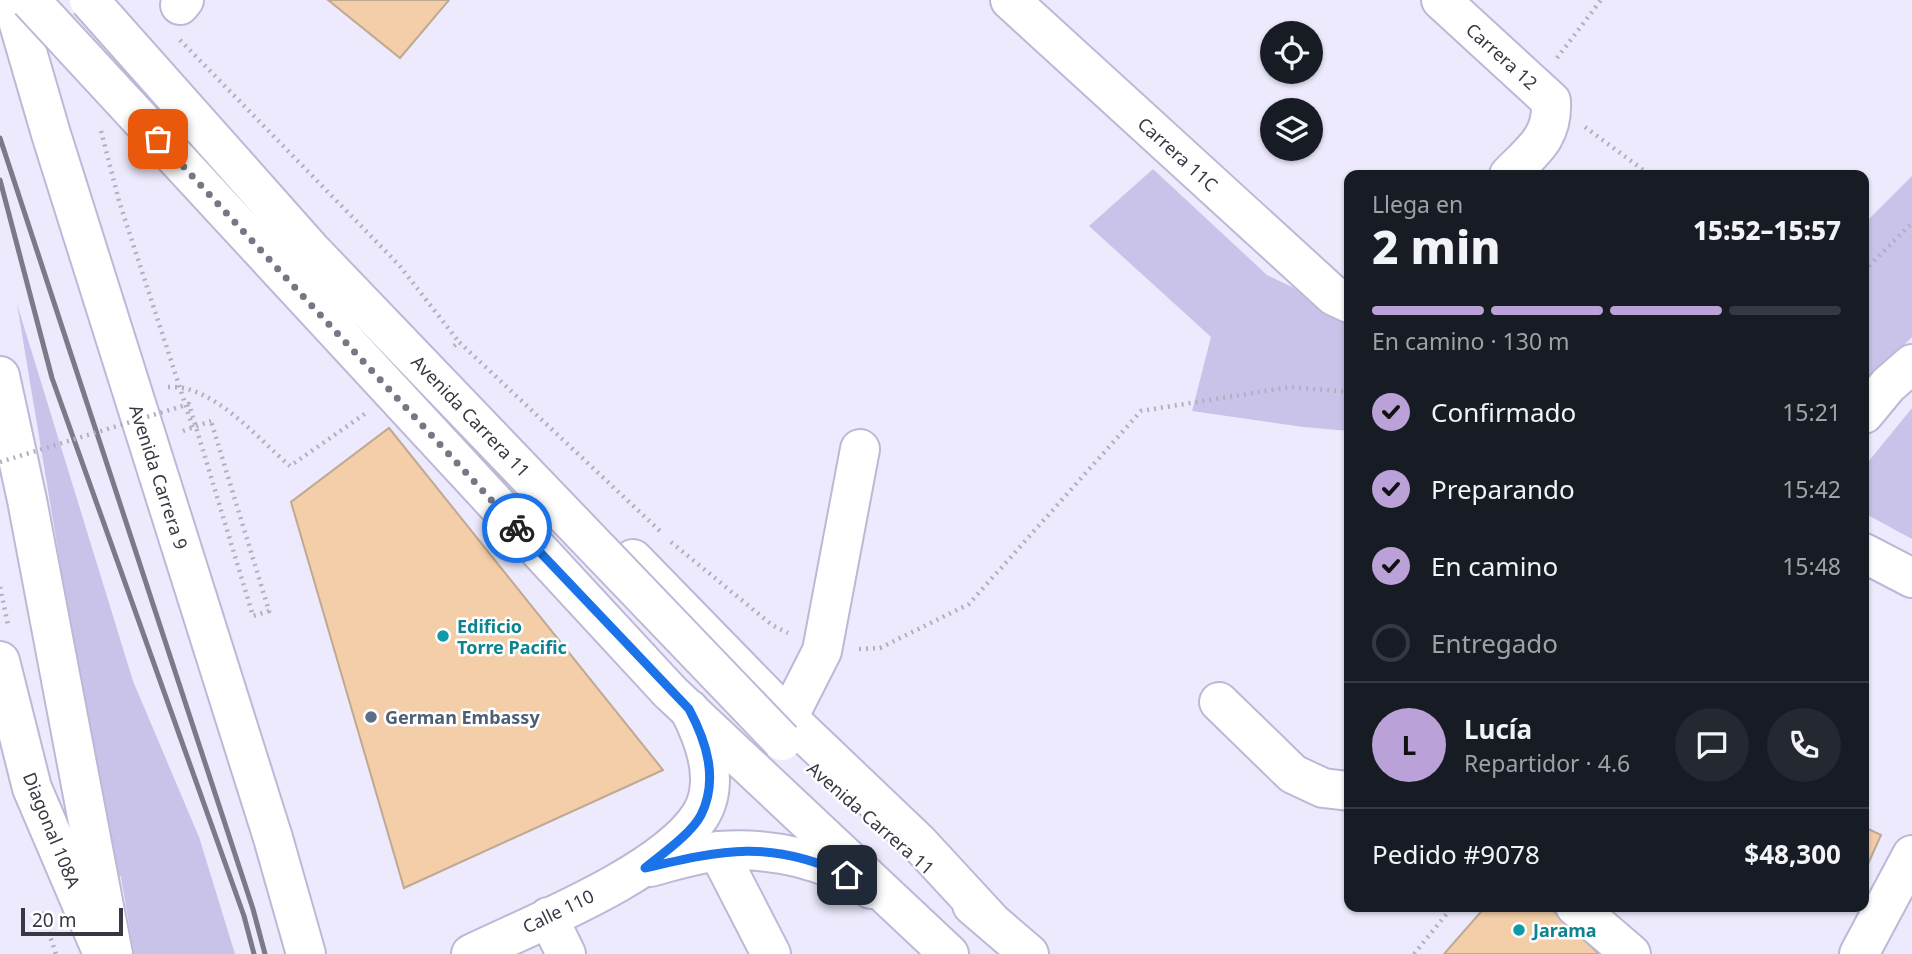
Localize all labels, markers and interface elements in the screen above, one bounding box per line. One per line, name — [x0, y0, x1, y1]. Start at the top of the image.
street label: Carrera 12 — [1461, 17, 1543, 95]
map controls — [1260, 21, 1323, 161]
button: locate — [1260, 21, 1323, 84]
button: layers — [1260, 98, 1323, 161]
pin — [128, 109, 188, 169]
street label: Carrera 11C — [1133, 112, 1223, 196]
icon: bag — [139, 120, 177, 158]
text: Llega en — [1372, 188, 1463, 220]
text: 15:52–15:57 — [1693, 212, 1841, 248]
text: 2 min — [1372, 215, 1501, 277]
text: En camino · 130 m — [1372, 325, 1570, 357]
street label: Avenida Carrera 11 — [406, 350, 536, 482]
icon: check — [1372, 393, 1410, 431]
text: Confirmado — [1431, 394, 1576, 430]
text: 15:21 — [1782, 396, 1841, 428]
street label: Avenida Carrera 9 — [124, 402, 194, 552]
icon: check — [1372, 470, 1410, 508]
text: Preparando — [1431, 471, 1575, 507]
text: 15:42 — [1782, 473, 1841, 505]
courier — [482, 493, 552, 563]
icon: bike — [498, 509, 536, 547]
icon: check — [1372, 547, 1410, 585]
text: En camino — [1431, 548, 1558, 584]
text: 15:48 — [1782, 550, 1841, 582]
place label: Edificio Torre Pacific — [457, 614, 567, 659]
text: Entregado — [1431, 625, 1558, 661]
marker: Edificio Torre Pacific — [435, 628, 451, 644]
place label: German Embassy — [385, 705, 540, 729]
button: chat — [1675, 708, 1749, 782]
button: phone — [1767, 708, 1841, 782]
marker: German Embassy — [363, 709, 379, 725]
text: Lucía — [1464, 711, 1532, 747]
text: L — [1402, 727, 1416, 763]
text: Repartidor · 4.6 — [1464, 747, 1630, 779]
street label: Avenida Carrera 11 — [802, 756, 940, 880]
street label: Diagonal 108A — [18, 769, 86, 892]
text: Pedido #9078 — [1372, 836, 1540, 872]
text: $48,300 — [1744, 836, 1841, 872]
pin — [817, 845, 877, 905]
icon: home — [828, 856, 866, 894]
street label: Calle 110 — [518, 883, 598, 939]
scale bar — [21, 905, 122, 937]
text: 20 m — [32, 907, 76, 933]
place label: Jarama — [1531, 918, 1597, 942]
marker: Jarama — [1511, 922, 1527, 938]

